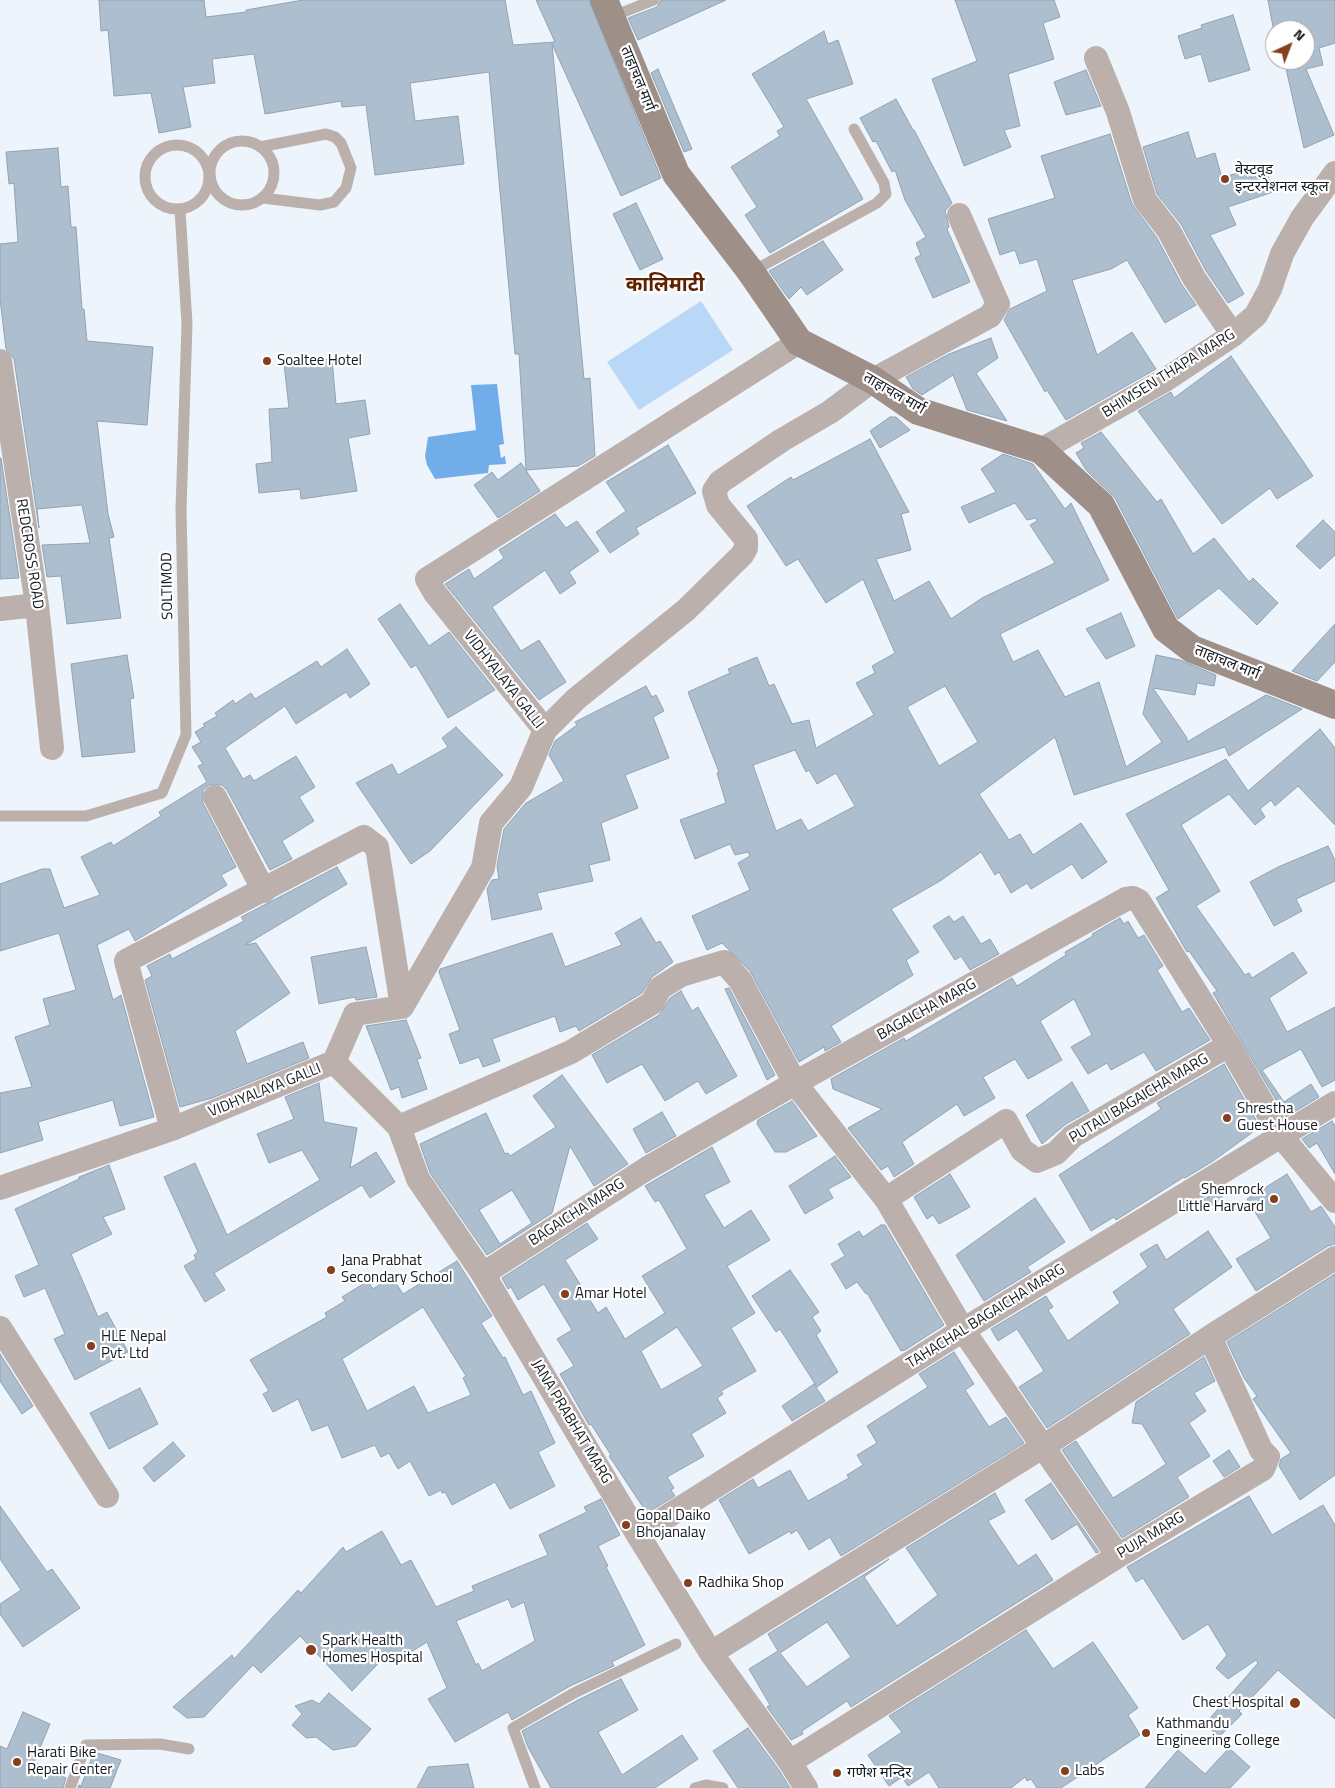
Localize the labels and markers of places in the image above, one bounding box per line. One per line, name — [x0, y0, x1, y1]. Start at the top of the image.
place label: वेस्टवुड इन्टरनेशनल स्कूल — [1235, 161, 1329, 196]
marker: वेस्टवुड इन्टरनेशनल स्कूल — [1219, 173, 1231, 185]
place label: Soaltee Hotel — [277, 352, 362, 370]
marker: Soaltee Hotel — [261, 355, 273, 367]
place label: Shrestha Guest House — [1237, 1100, 1318, 1135]
marker: Shrestha Guest House — [1221, 1112, 1233, 1124]
place label: Shemrock Little Harvard — [1178, 1181, 1264, 1216]
marker: Shemrock Little Harvard — [1268, 1193, 1280, 1205]
place label: Jana Prabhat Secondary School — [341, 1252, 452, 1287]
marker: Jana Prabhat Secondary School — [325, 1264, 337, 1276]
place label: Amar Hotel — [575, 1285, 647, 1303]
marker: Amar Hotel — [559, 1288, 571, 1300]
place label: HLE Nepal Pvt. Ltd — [101, 1328, 166, 1363]
marker: HLE Nepal Pvt. Ltd — [85, 1340, 97, 1352]
place label: Gopal Daiko Bhojanalay — [636, 1507, 711, 1542]
marker: Gopal Daiko Bhojanalay — [620, 1519, 632, 1531]
place label: Radhika Shop — [698, 1574, 784, 1592]
marker: Radhika Shop — [682, 1577, 694, 1589]
place label: Spark Health Homes Hospital — [322, 1632, 423, 1667]
marker: Spark Health Homes Hospital — [304, 1643, 318, 1657]
place label: Chest Hospital — [1192, 1694, 1284, 1712]
marker: Chest Hospital — [1288, 1696, 1302, 1710]
place label: Kathmandu Engineering College — [1156, 1715, 1280, 1750]
marker: Kathmandu Engineering College — [1140, 1727, 1152, 1739]
place label: Harati Bike Repair Center — [27, 1744, 112, 1779]
marker: Harati Bike Repair Center — [11, 1756, 23, 1768]
place label: Labs — [1075, 1762, 1105, 1780]
place label: गणेश मन्दिर — [847, 1764, 911, 1782]
marker: Labs — [1059, 1765, 1071, 1777]
marker: गणेश मन्दिर — [831, 1767, 843, 1779]

